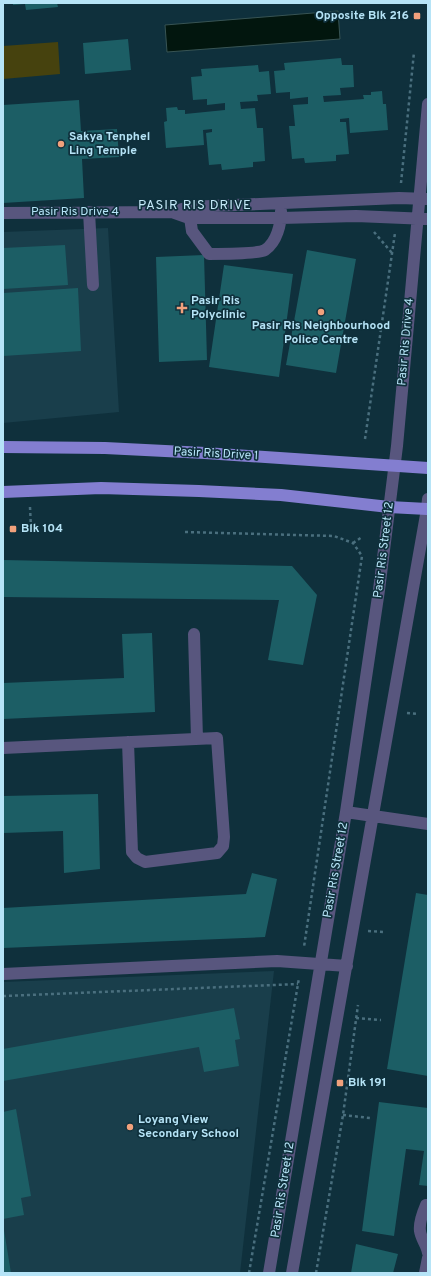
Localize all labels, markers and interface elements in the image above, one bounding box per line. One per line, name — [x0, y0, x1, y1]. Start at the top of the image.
place label: Opposite Blk 216 — [315, 8, 409, 24]
marker: Opposite Blk 216 — [412, 11, 422, 21]
place label: Sakya Tenphel Ling Temple — [69, 129, 150, 159]
marker: Sakya Tenphel Ling Temple — [56, 139, 66, 149]
district label: PASIR RIS DRIVE — [138, 198, 252, 214]
street label: Pasir Ris Drive 4 — [31, 204, 119, 220]
place label: Pasir Ris Polyclinic — [191, 293, 246, 323]
street label: Pasir Ris Drive 4 — [394, 297, 418, 387]
marker: Pasir Ris Polyclinic — [176, 302, 188, 314]
marker: Pasir Ris Neighbourhood Police Centre — [316, 307, 326, 317]
place label: Pasir Ris Neighbourhood Police Centre — [252, 318, 390, 348]
street label: Pasir Ris Drive 1 — [173, 444, 259, 464]
street label: Pasir Ris Street 12 — [370, 501, 398, 599]
place label: Blk 104 — [21, 521, 63, 537]
marker: Blk 104 — [8, 524, 18, 534]
street label: Pasir Ris Street 12 — [320, 821, 352, 919]
place label: Blk 191 — [348, 1075, 386, 1091]
marker: Blk 191 — [335, 1078, 345, 1088]
place label: Loyang View Secondary School — [138, 1112, 239, 1142]
marker: Loyang View Secondary School — [125, 1122, 135, 1132]
street label: Pasir Ris Street 12 — [268, 1141, 298, 1239]

